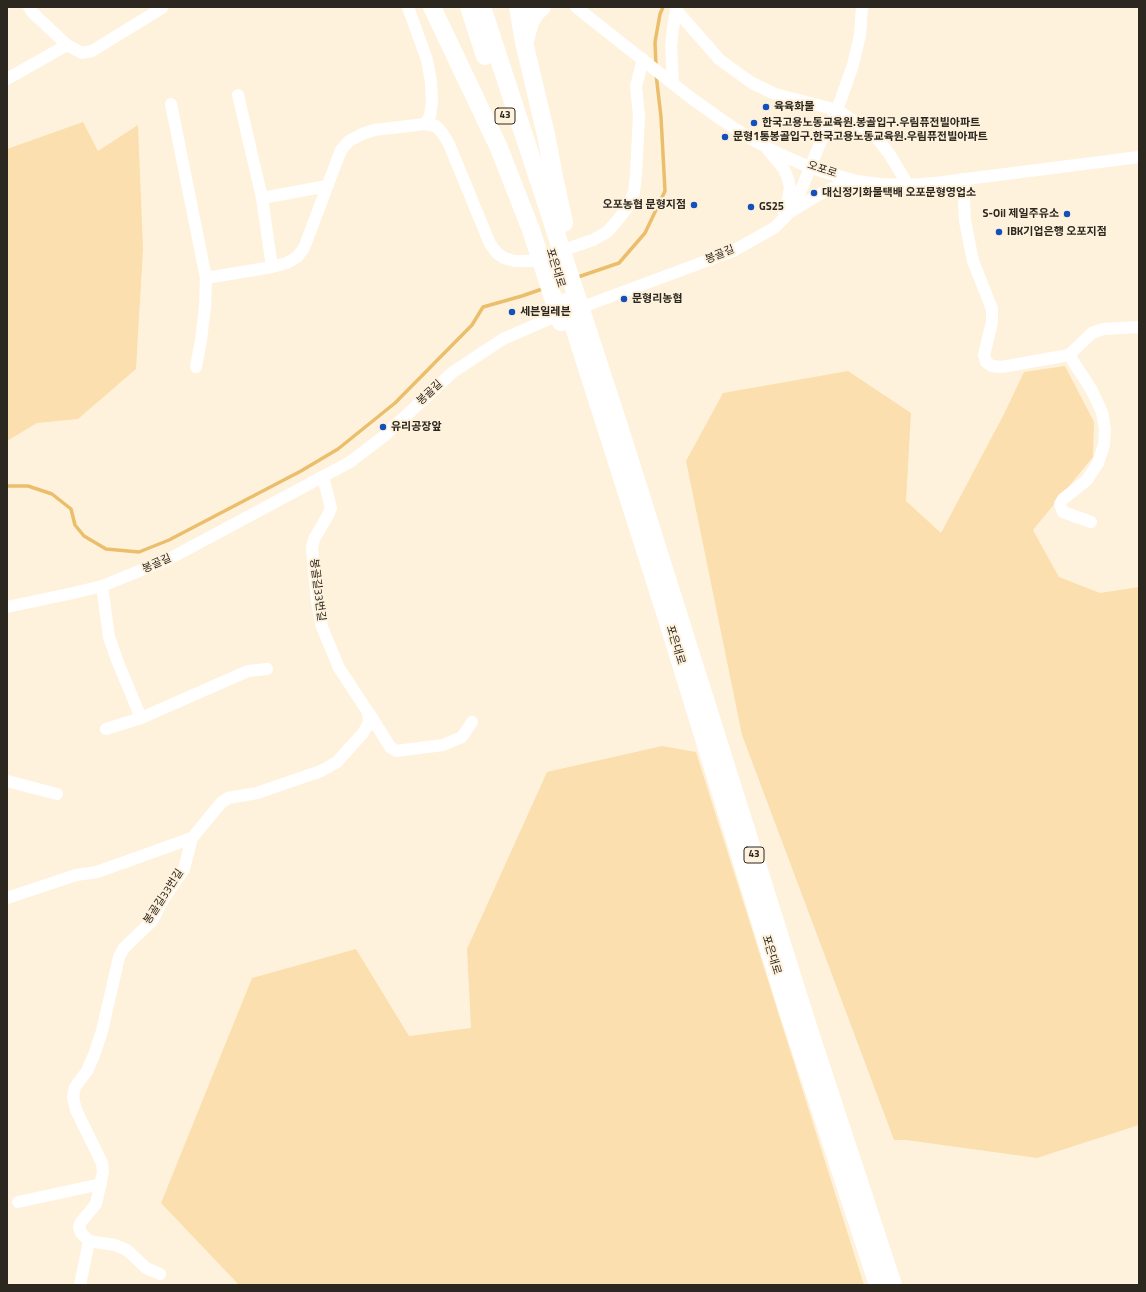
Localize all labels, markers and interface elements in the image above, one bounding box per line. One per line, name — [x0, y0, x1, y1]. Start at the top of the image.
place label: 육육화물 — [774, 100, 814, 114]
marker: 육육화물 — [761, 102, 771, 112]
road number: 43 — [495, 108, 515, 124]
place label: 한국고용노동교육원.봉골입구.우림퓨전빌아파트 — [762, 116, 980, 130]
marker: 한국고용노동교육원.봉골입구.우림퓨전빌아파트 — [749, 118, 759, 128]
place label: 문형1통봉골입구.한국고용노동교육원.우림퓨전빌아파트 — [733, 130, 988, 144]
marker: 문형1통봉골입구.한국고용노동교육원.우림퓨전빌아파트 — [720, 132, 730, 142]
street label: 오포로 — [806, 159, 838, 181]
place label: 대신정기화물택배 오포문형영업소 — [822, 186, 976, 200]
marker: 대신정기화물택배 오포문형영업소 — [809, 188, 819, 198]
place label: 오포농협 문형지점 — [603, 198, 686, 212]
marker: 오포농협 문형지점 — [689, 200, 699, 210]
place label: GS25 — [759, 200, 784, 214]
marker: GS25 — [746, 202, 756, 212]
place label: S-Oil 제일주유소 — [983, 207, 1059, 221]
marker: S-Oil 제일주유소 — [1062, 209, 1072, 219]
place label: IBK기업은행 오포지점 — [1007, 225, 1107, 239]
marker: IBK기업은행 오포지점 — [994, 227, 1004, 237]
street label: 봉골길 — [703, 243, 737, 267]
street label: 포은대로 — [543, 247, 567, 289]
place label: 문형리농협 — [632, 292, 683, 306]
marker: 문형리농협 — [619, 294, 629, 304]
place label: 세븐일레븐 — [520, 305, 571, 319]
marker: 세븐일레븐 — [507, 307, 517, 317]
street label: 봉골길 — [414, 378, 446, 408]
place label: 유리공장앞 — [391, 420, 442, 434]
marker: 유리공장앞 — [378, 422, 388, 432]
street label: 봉골길 — [140, 552, 174, 576]
street label: 봉골길33번길 — [307, 558, 327, 622]
street label: 포은대로 — [663, 624, 687, 666]
road number: 43 — [744, 847, 764, 863]
street label: 봉골길33번길 — [141, 867, 187, 927]
street label: 포은대로 — [759, 934, 783, 976]

